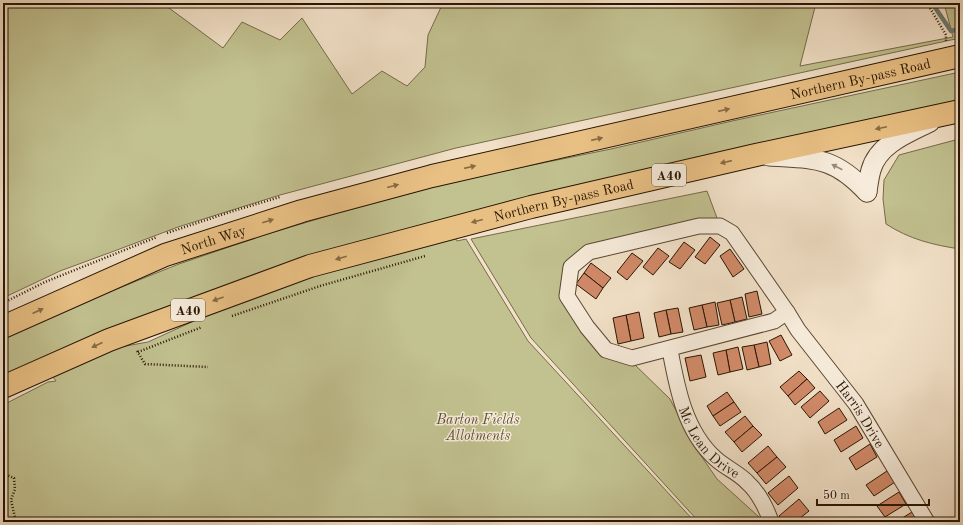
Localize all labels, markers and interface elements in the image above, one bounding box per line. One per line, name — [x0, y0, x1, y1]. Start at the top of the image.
street label: Northern By-pass Road — [789, 57, 932, 102]
one-way arrow — [718, 107, 730, 113]
one-way arrow — [875, 126, 887, 132]
one-way arrow — [591, 135, 603, 141]
one-way arrow — [720, 159, 733, 165]
one-way arrow — [464, 164, 476, 170]
road number: A40 — [652, 164, 686, 186]
one-way arrow — [831, 164, 843, 170]
street label: Northern By-pass Road — [492, 178, 635, 225]
one-way arrow — [388, 183, 400, 189]
one-way arrow — [262, 218, 274, 224]
one-way arrow — [471, 218, 483, 224]
street label: North Way — [179, 223, 249, 257]
one-way arrow — [335, 255, 348, 261]
one-way arrow — [212, 296, 224, 302]
road number: A40 — [171, 299, 205, 321]
one-way arrow — [33, 308, 44, 314]
one-way arrow — [91, 342, 102, 348]
street label: Harris Drive — [833, 379, 887, 450]
street label: Mc Lean Drive — [676, 405, 742, 481]
park label: Barton Fields Allotments — [435, 413, 520, 443]
scale bar — [817, 481, 929, 507]
text: 50 m — [823, 489, 850, 502]

